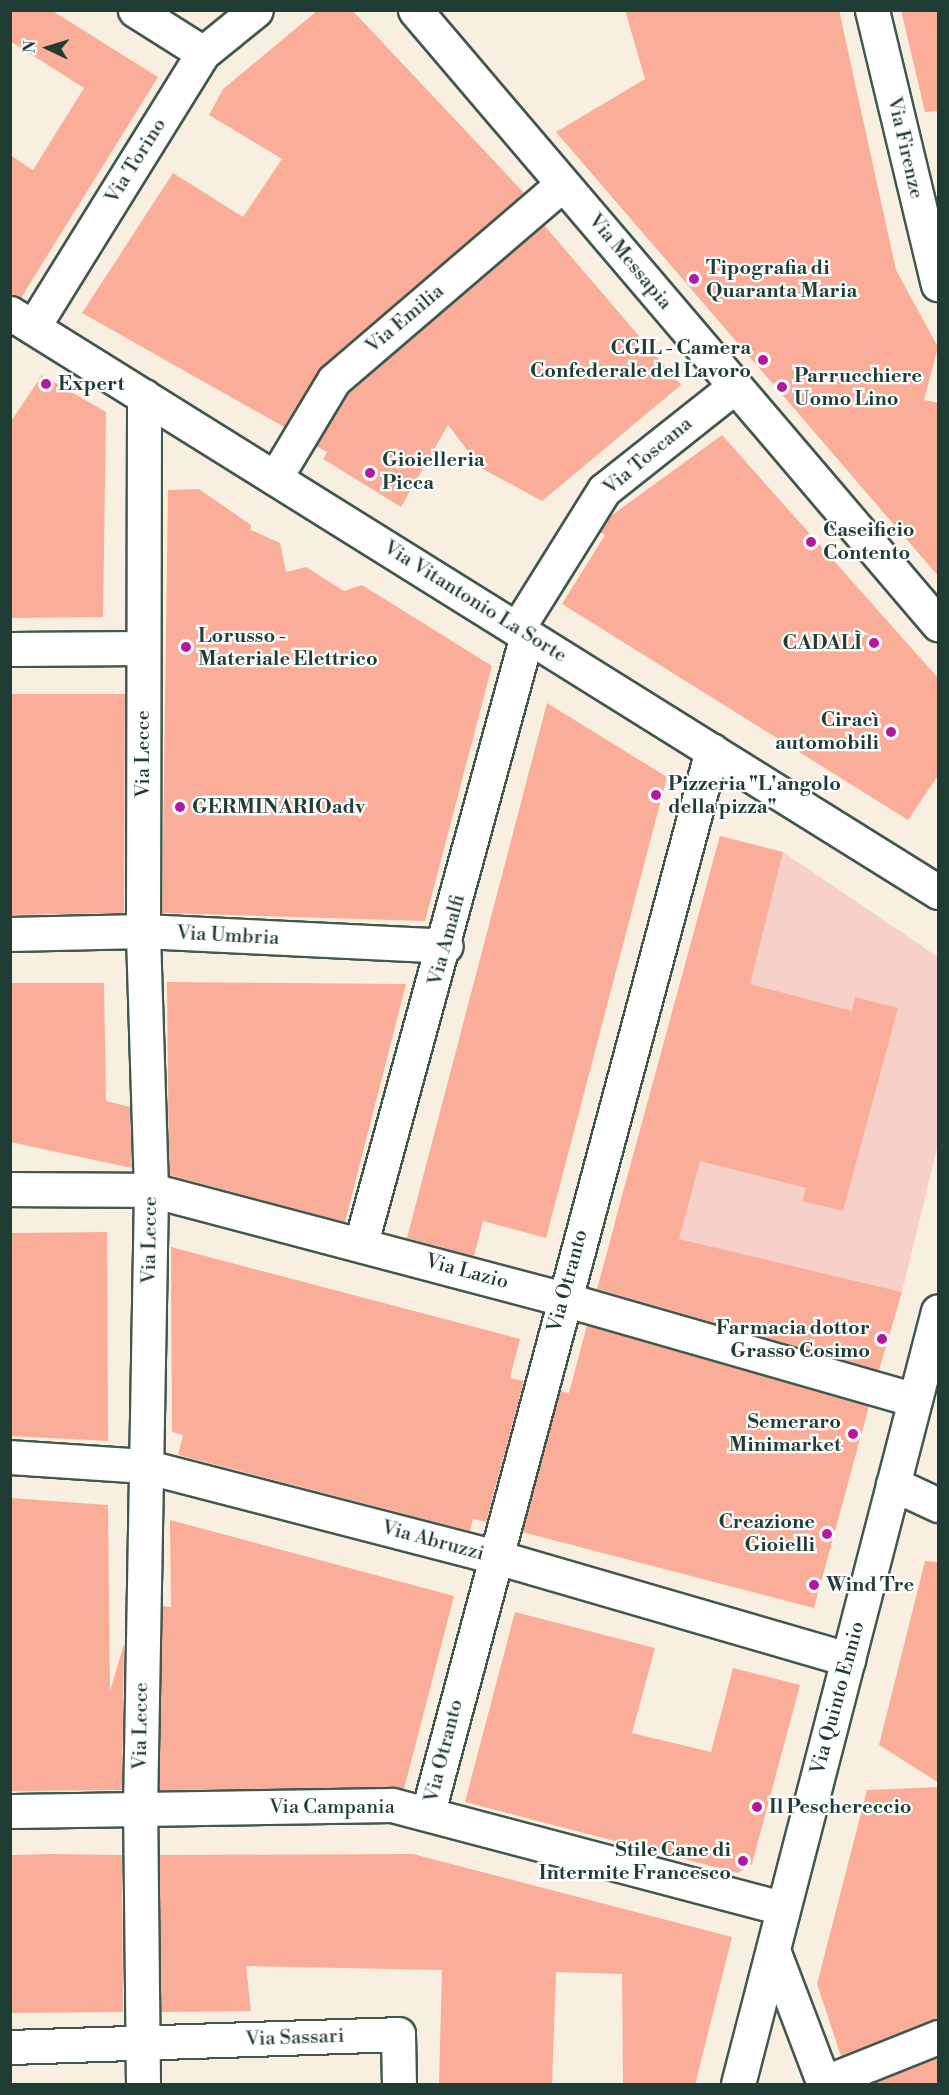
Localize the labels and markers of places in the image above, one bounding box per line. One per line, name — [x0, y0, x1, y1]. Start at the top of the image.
place label: Tipografia di Quaranta Maria — [706, 256, 857, 303]
marker: Tipografia di Quaranta Maria — [687, 272, 701, 286]
place label: CGIL - Camera Confederale del Lavoro — [530, 336, 751, 383]
marker: CGIL - Camera Confederale del Lavoro — [756, 353, 770, 367]
place label: Parrucchiere Uomo Lino — [794, 364, 922, 411]
place label: Expert — [58, 372, 125, 396]
marker: Expert — [39, 377, 53, 391]
marker: Parrucchiere Uomo Lino — [775, 380, 789, 394]
place label: Gioielleria Picca — [382, 449, 485, 496]
marker: Gioielleria Picca — [363, 466, 377, 480]
place label: Caseificio Contento — [823, 518, 915, 565]
marker: Caseificio Contento — [804, 535, 818, 549]
place label: Lorusso - Materiale Elettrico — [198, 624, 378, 671]
place label: CADALÌ — [783, 631, 862, 655]
marker: CADALÌ — [867, 636, 881, 650]
marker: Lorusso - Materiale Elettrico — [179, 640, 193, 654]
place label: Ciracì automobili — [775, 708, 879, 755]
marker: Ciracì automobili — [884, 725, 898, 739]
place label: Pizzeria "L'angolo della pizza" — [668, 772, 841, 819]
marker: Pizzeria "L'angolo della pizza" — [649, 788, 663, 802]
place label: GERMINARIOadv — [192, 795, 365, 819]
marker: GERMINARIOadv — [173, 800, 187, 814]
place label: Farmacia dottor Grasso Cosimo — [716, 1316, 870, 1363]
marker: Farmacia dottor Grasso Cosimo — [875, 1332, 889, 1346]
place label: Semeraro Minimarket — [729, 1410, 841, 1457]
marker: Semeraro Minimarket — [846, 1427, 860, 1441]
place label: Creazione Gioielli — [719, 1510, 815, 1557]
marker: Creazione Gioielli — [820, 1527, 834, 1541]
place label: Wind Tre — [826, 1573, 914, 1597]
marker: Wind Tre — [807, 1578, 821, 1592]
place label: Il Peschereccio — [769, 1795, 912, 1819]
marker: Il Peschereccio — [750, 1800, 764, 1814]
place label: Stile Cane di Intermite Francesco — [539, 1838, 731, 1885]
marker: Stile Cane di Intermite Francesco — [736, 1854, 750, 1868]

